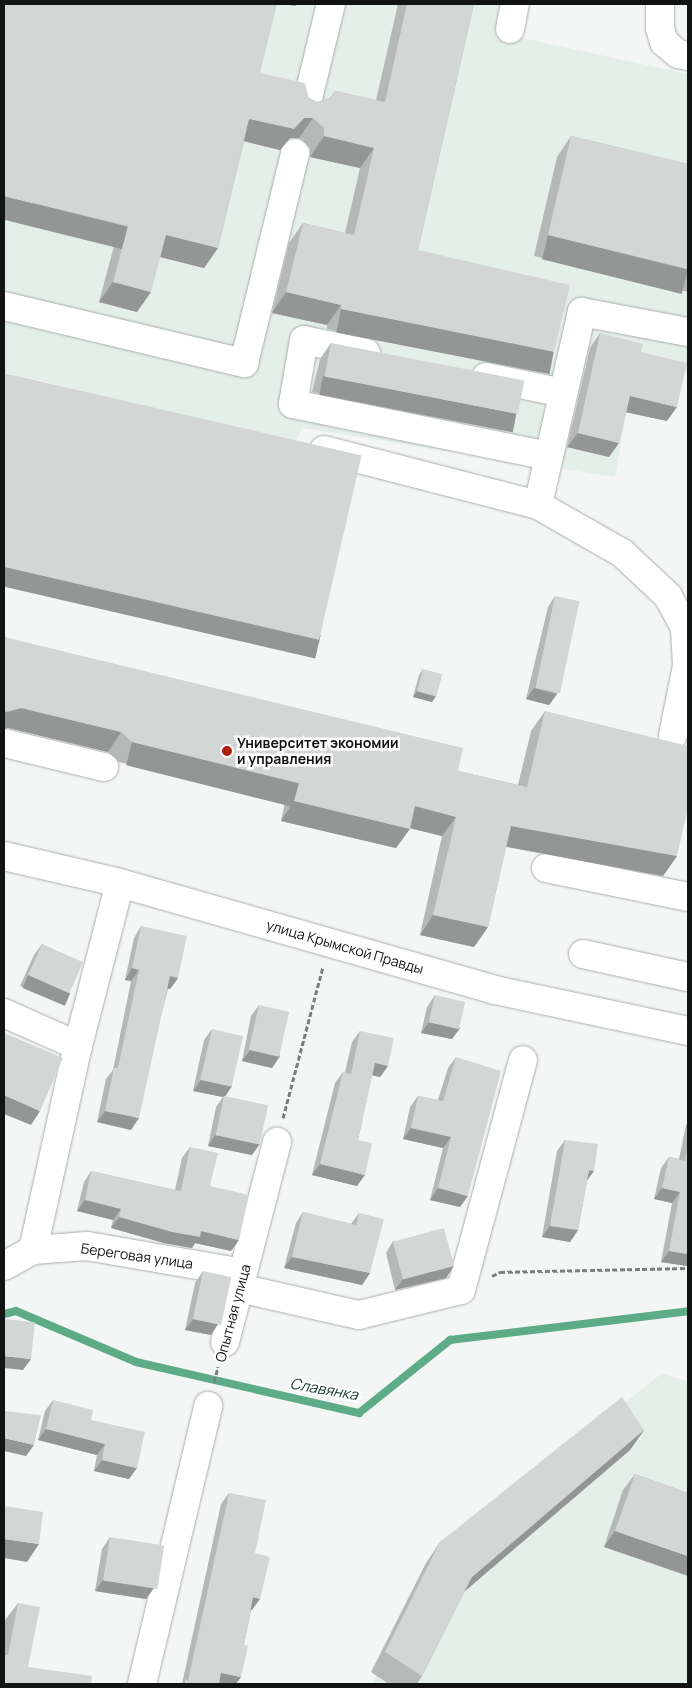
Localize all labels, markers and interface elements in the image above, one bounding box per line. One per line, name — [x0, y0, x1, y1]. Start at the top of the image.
place label: Университет экономии и управления — [237, 735, 399, 768]
marker: Университет экономии и управления — [221, 745, 233, 757]
street label: улица Крымской Правды — [265, 917, 425, 977]
street label: Береговая улица — [80, 1240, 194, 1272]
street label: Опытная улица — [212, 1262, 254, 1364]
water label: Славянка — [289, 1374, 359, 1404]

